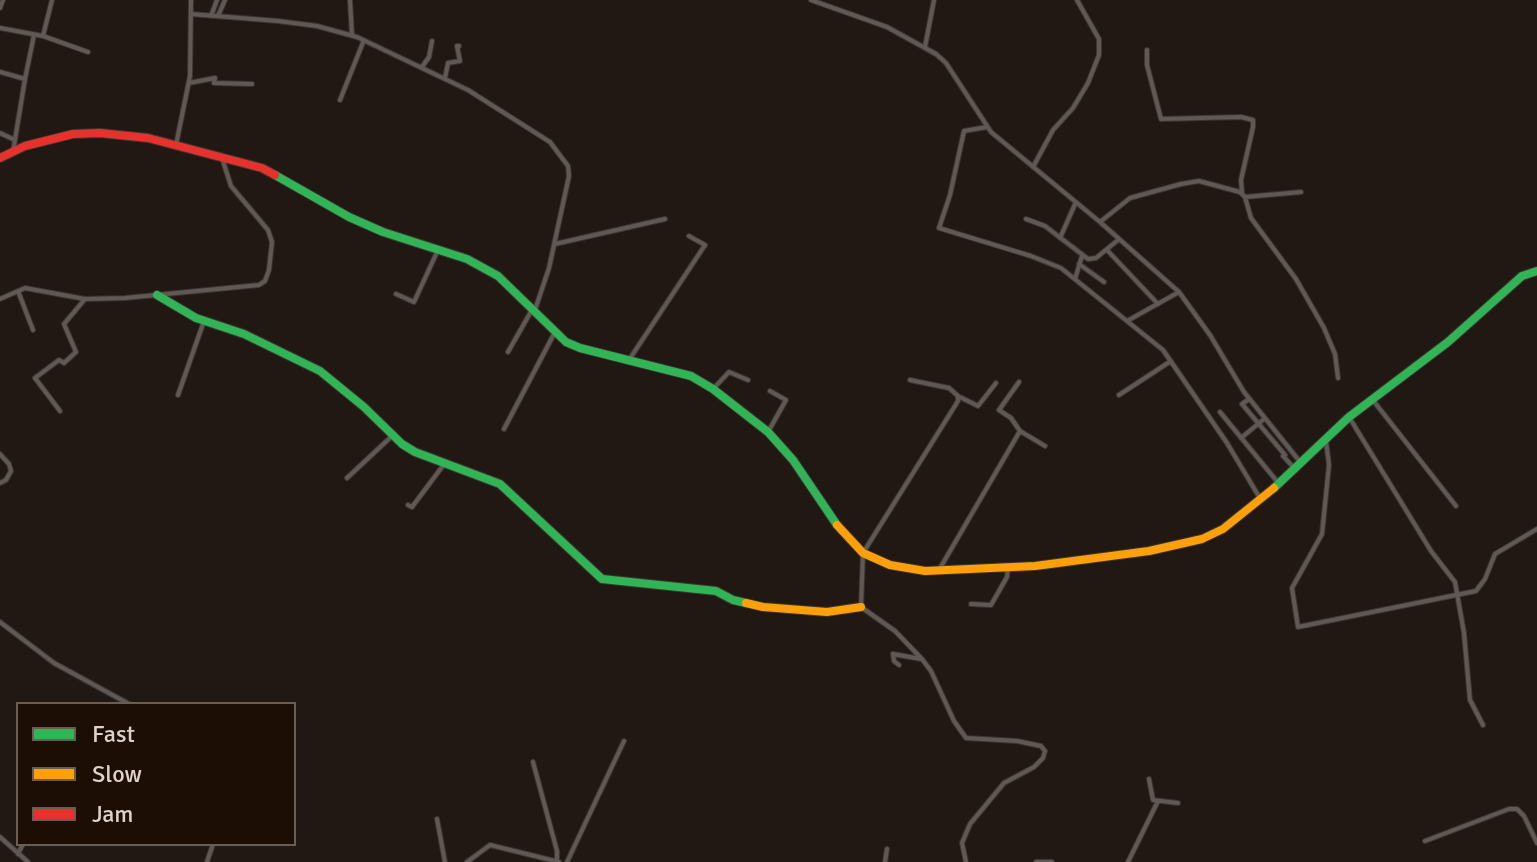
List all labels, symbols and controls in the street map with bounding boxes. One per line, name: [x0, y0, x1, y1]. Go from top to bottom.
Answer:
legend: [16, 702, 296, 846]
text: Fast: [92, 719, 135, 749]
text: Slow: [92, 759, 142, 789]
text: Jam: [92, 799, 133, 829]

